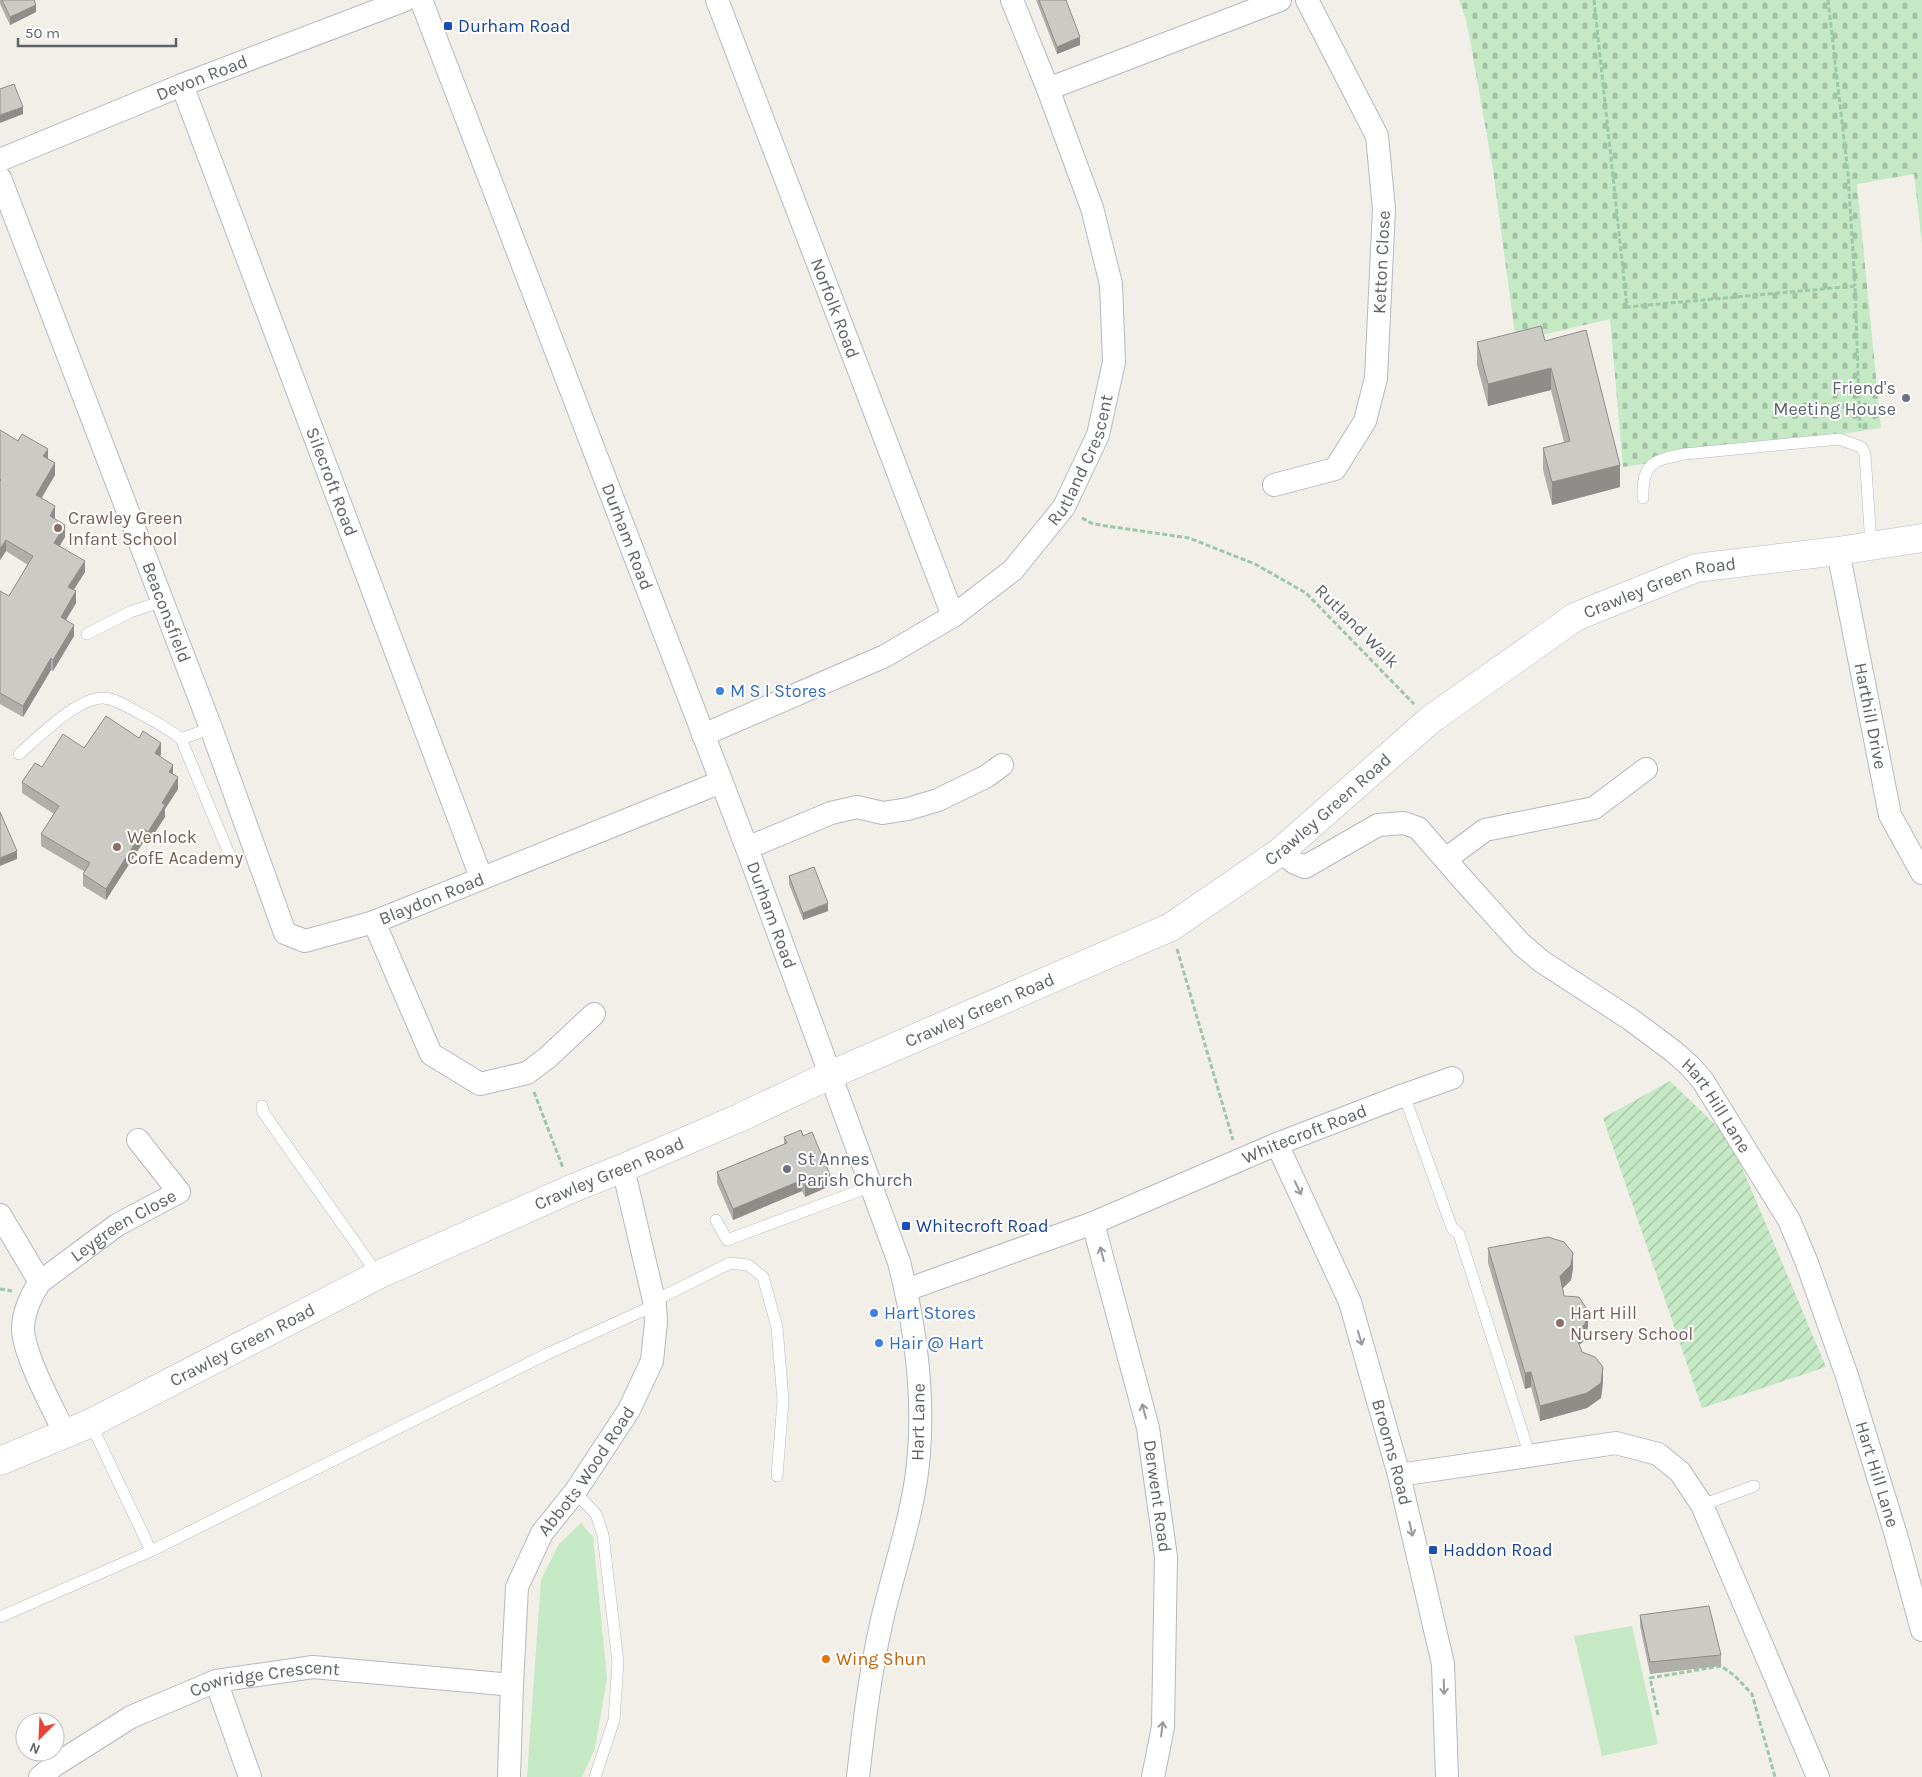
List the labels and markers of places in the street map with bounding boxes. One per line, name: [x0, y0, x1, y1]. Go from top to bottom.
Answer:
place label: Durham Road: [458, 15, 571, 37]
marker: Durham Road: [442, 20, 454, 32]
place label: Friend's Meeting House: [1773, 377, 1896, 420]
marker: Friend's Meeting House: [1900, 392, 1912, 404]
place label: Crawley Green Infant School: [68, 507, 183, 550]
marker: Crawley Green Infant School: [52, 522, 64, 534]
place label: M S I Stores: [730, 680, 827, 702]
marker: M S I Stores: [714, 685, 726, 697]
place label: Wenlock CofE Academy: [127, 826, 244, 869]
marker: Wenlock CofE Academy: [111, 841, 123, 853]
place label: St Annes Parish Church: [797, 1148, 913, 1191]
marker: St Annes Parish Church: [781, 1163, 793, 1175]
place label: Whitecroft Road: [916, 1215, 1049, 1237]
marker: Whitecroft Road: [900, 1220, 912, 1232]
place label: Hart Stores: [884, 1302, 976, 1324]
place label: Hart Hill Nursery School: [1570, 1302, 1693, 1345]
marker: Hart Stores: [868, 1307, 880, 1319]
marker: Hart Hill Nursery School: [1554, 1317, 1566, 1329]
place label: Hair @ Hart: [889, 1332, 984, 1354]
marker: Hair @ Hart: [873, 1337, 885, 1349]
place label: Haddon Road: [1443, 1539, 1553, 1561]
marker: Haddon Road: [1427, 1544, 1439, 1556]
place label: Wing Shun: [836, 1648, 926, 1670]
marker: Wing Shun: [820, 1653, 832, 1665]

